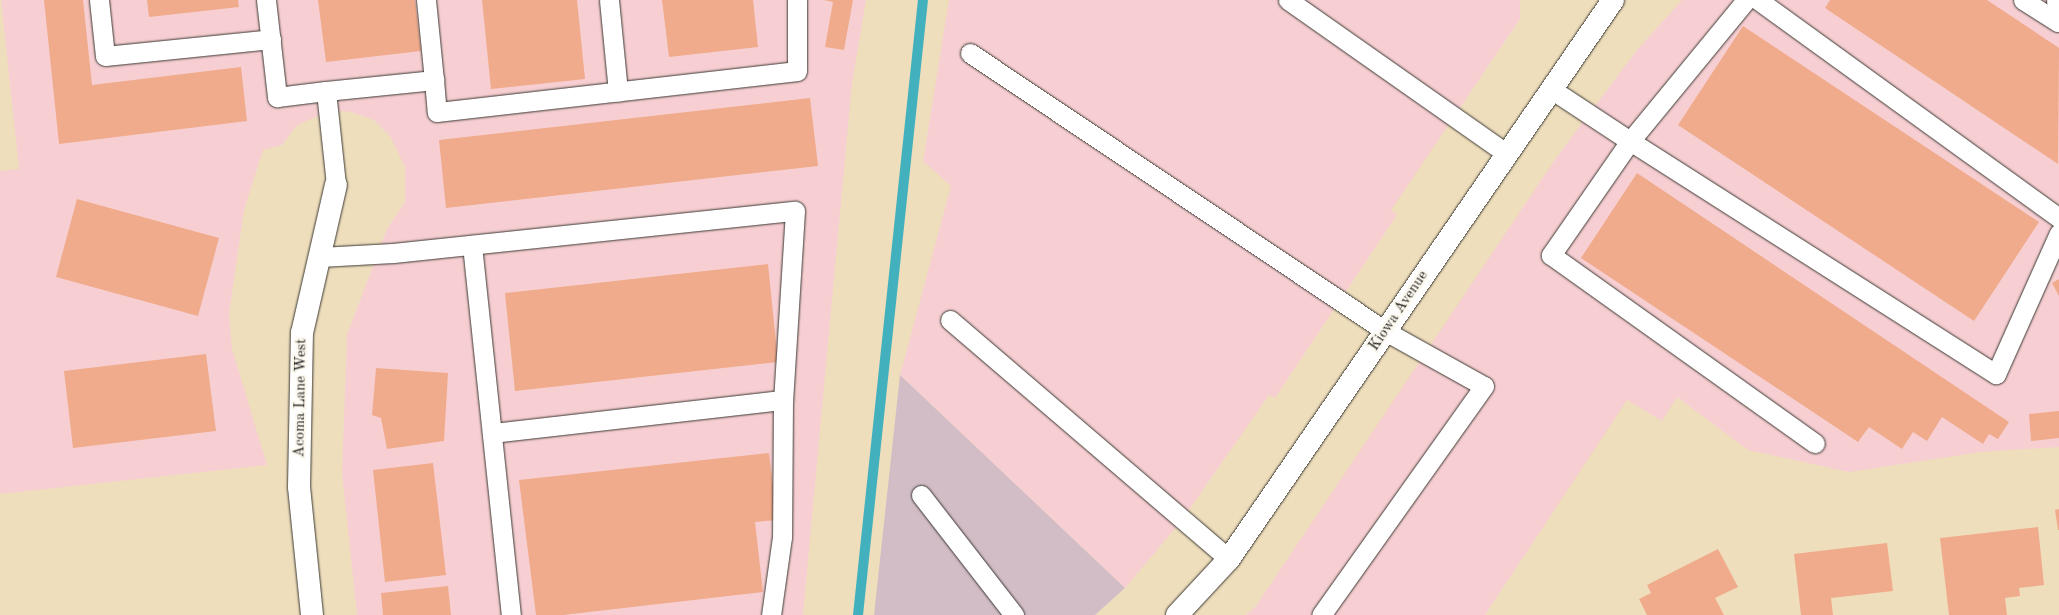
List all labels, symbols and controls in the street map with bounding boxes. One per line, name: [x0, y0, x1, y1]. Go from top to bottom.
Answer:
street label: Kiowa Avenue: [1366, 267, 1432, 355]
street label: Acoma Lane West: [291, 338, 311, 458]

